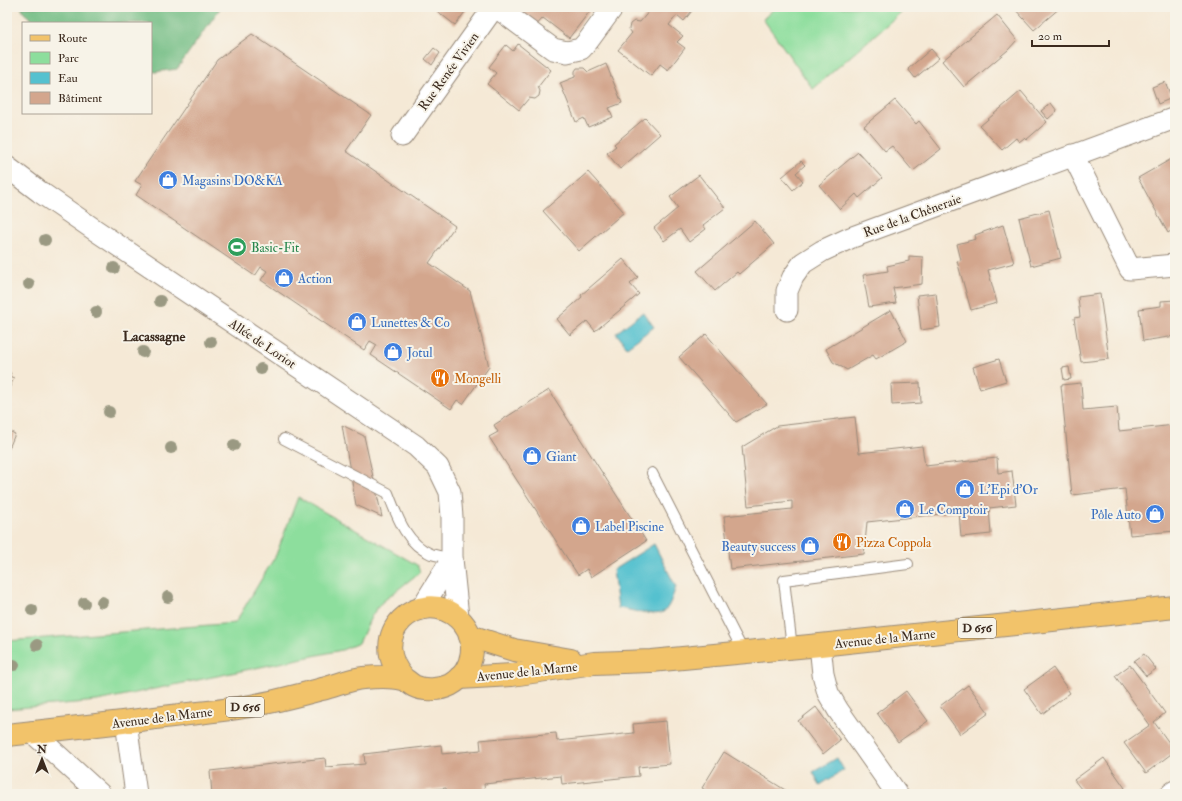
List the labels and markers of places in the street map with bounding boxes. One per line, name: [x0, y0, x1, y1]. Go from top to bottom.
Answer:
shop icon: Magasins DO&KA: [157, 169, 179, 191]
place label: Magasins DO&KA: [182, 173, 284, 189]
sports icon: Basic-Fit: [226, 236, 248, 258]
place label: Basic-Fit: [251, 240, 299, 256]
shop icon: Action: [273, 267, 295, 289]
place label: Action: [297, 271, 332, 287]
shop icon: Lunettes & Co: [346, 311, 368, 333]
place label: Lunettes & Co: [371, 315, 450, 331]
shop icon: Jotul: [382, 341, 404, 363]
place label: Jotul: [406, 345, 433, 361]
restaurant icon: Mongelli: [429, 367, 451, 389]
place label: Mongelli: [454, 371, 502, 387]
shop icon: Giant: [521, 445, 543, 467]
place label: Giant: [546, 449, 577, 465]
shop icon: L'Epi d'Or: [954, 478, 976, 500]
place label: L'Epi d'Or: [979, 482, 1038, 499]
shop icon: Le Comptoir: [894, 498, 916, 520]
place label: Le Comptoir: [919, 502, 988, 519]
shop icon: Pôle Auto: [1144, 503, 1166, 525]
place label: Pôle Auto: [1091, 507, 1141, 523]
shop icon: Label Piscine: [570, 515, 592, 537]
place label: Label Piscine: [595, 519, 665, 535]
restaurant icon: Pizza Coppola: [831, 531, 853, 553]
shop icon: Beauty success: [799, 535, 821, 557]
place label: Pizza Coppola: [856, 535, 932, 552]
place label: Beauty success: [721, 539, 797, 556]

